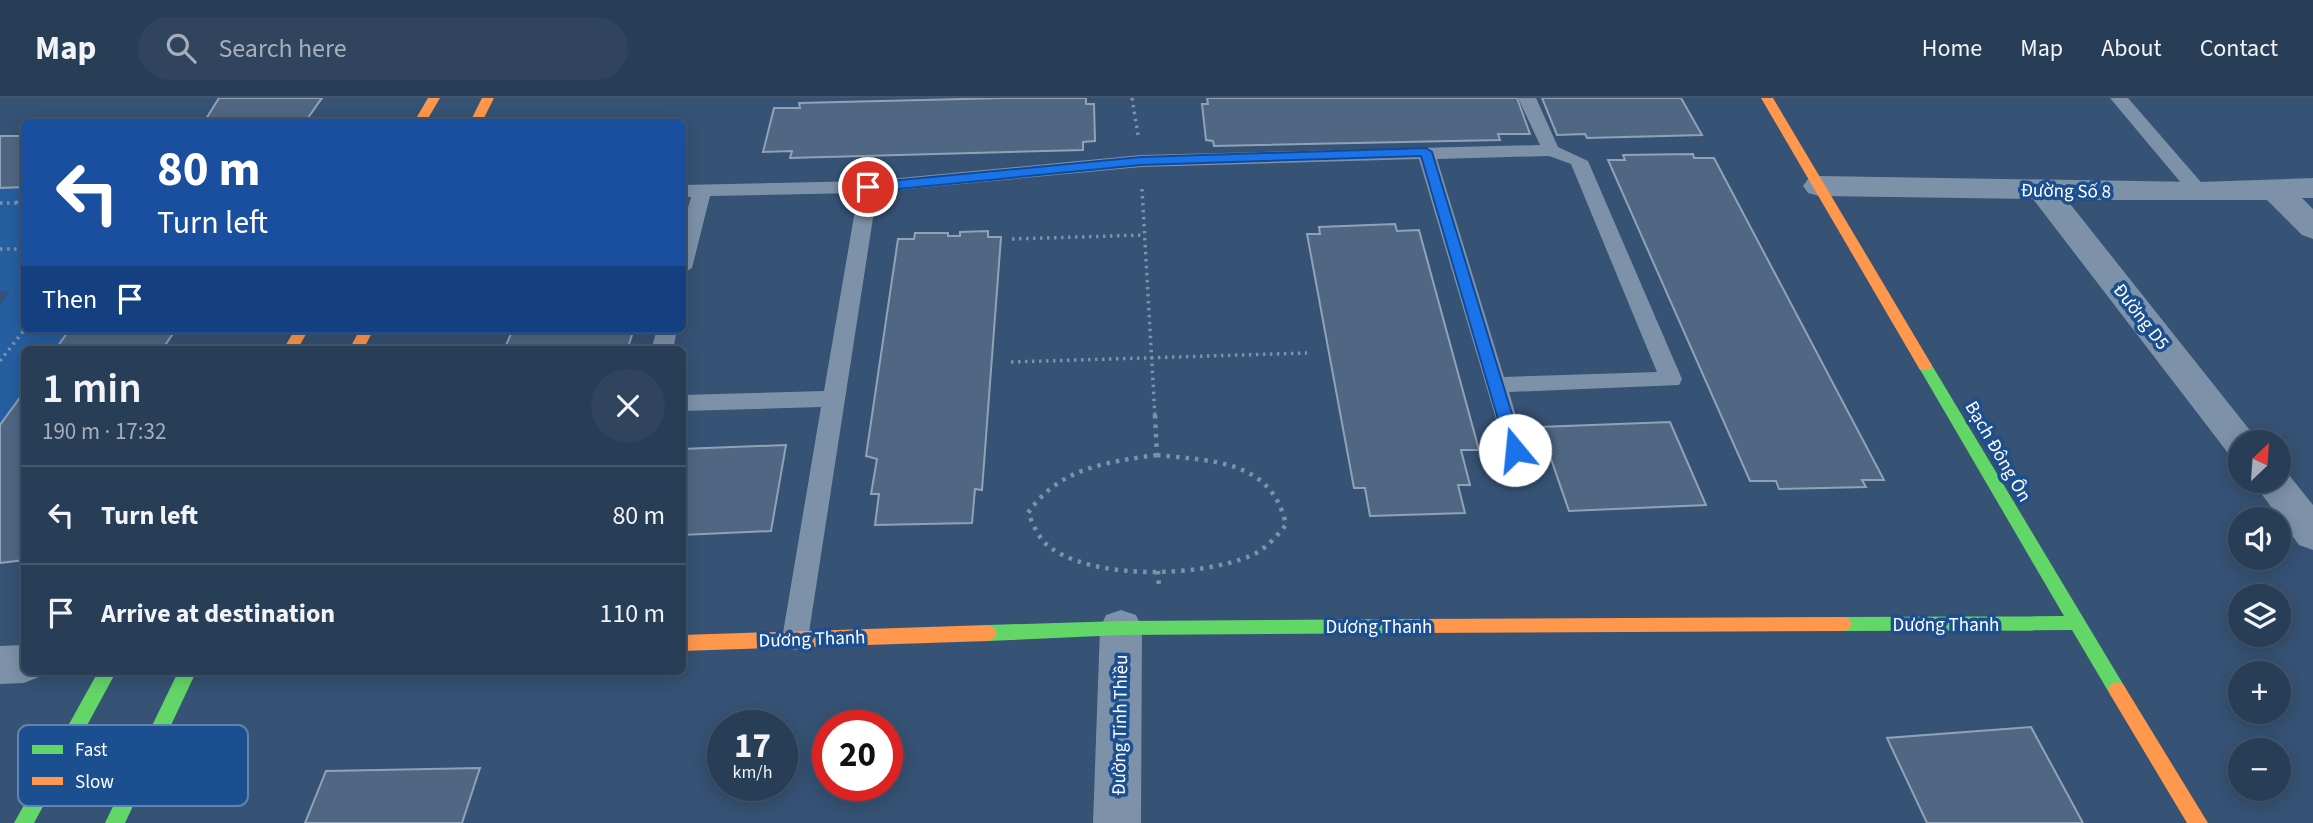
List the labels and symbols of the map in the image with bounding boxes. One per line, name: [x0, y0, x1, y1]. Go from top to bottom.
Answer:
pin: [838, 157, 898, 217]
street label: Đường Số 8: [2021, 177, 2111, 206]
street label: Đường D5: [2106, 278, 2175, 356]
street label: Bạch Đông Ôn: [1958, 396, 2038, 507]
position arrow: [1478, 413, 1552, 487]
north arrow: [2228, 430, 2291, 494]
street label: Dương Thanh: [1893, 612, 1999, 639]
street label: Dương Thanh: [1326, 614, 1432, 641]
street label: Dương Thanh: [758, 624, 866, 655]
street label: Đường Tinh Thiều: [1106, 654, 1135, 796]
speed limit sign: 20: [812, 710, 903, 801]
legend: [18, 725, 248, 806]
text: Fast: [75, 737, 108, 764]
text: Slow: [75, 769, 114, 796]

